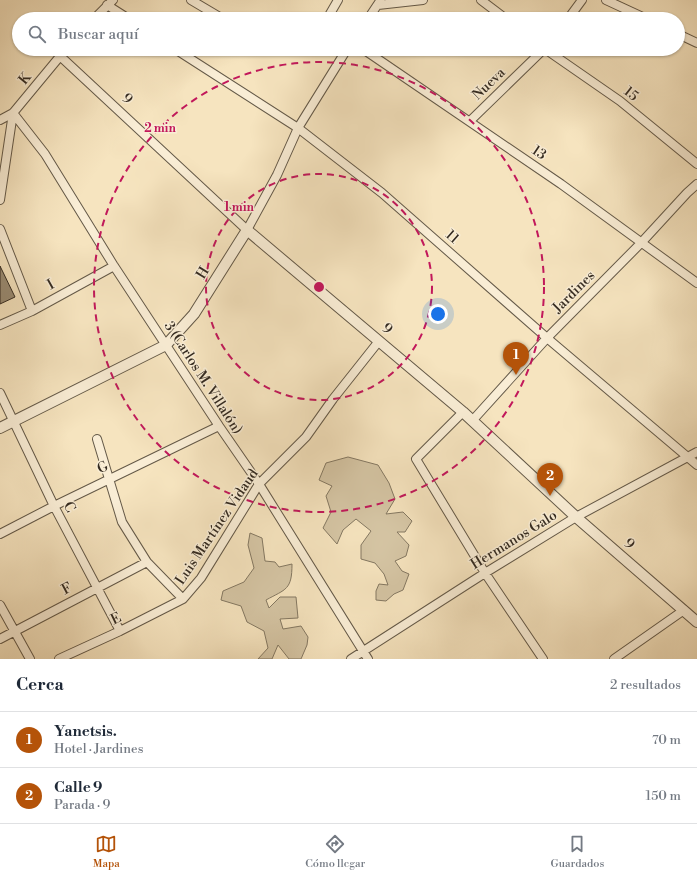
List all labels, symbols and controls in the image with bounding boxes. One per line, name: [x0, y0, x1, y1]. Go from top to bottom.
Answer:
search box: [12, 12, 685, 56]
icon: search: [26, 23, 48, 45]
text: Buscar aquí: [58, 25, 139, 44]
street label: Nueva: [469, 63, 510, 104]
street label: K: [15, 69, 36, 89]
street label: 15: [620, 83, 642, 105]
street label: 9: [118, 90, 136, 108]
text: 2 min: [144, 121, 176, 136]
street label: 13: [528, 142, 550, 164]
text: 1 min: [224, 200, 255, 215]
street label: 11: [441, 226, 463, 248]
street label: H: [192, 263, 214, 283]
street label: Jardines: [548, 267, 599, 318]
street label: I: [44, 276, 58, 294]
centre of rings: [312, 280, 326, 294]
your location: [428, 304, 448, 324]
street label: 3 (Carlos M. Villalón): [160, 318, 246, 438]
street label: 9: [378, 319, 396, 339]
pin: 1: [503, 342, 529, 375]
street label: G: [94, 457, 112, 478]
pin: 2: [537, 463, 563, 496]
street label: Luis Martínez Vidaud: [171, 465, 263, 588]
street label: C: [59, 499, 79, 515]
street label: Hermanos Galo: [467, 506, 561, 574]
street label: 9: [620, 534, 638, 554]
street label: F: [59, 579, 75, 599]
street label: E: [108, 609, 124, 629]
text: Cerca: [16, 674, 64, 696]
text: 2 resultados: [610, 677, 681, 693]
text: Yanetsis.: [54, 722, 117, 741]
text: 1: [26, 732, 32, 748]
text: 70 m: [652, 732, 681, 748]
text: Hotel · Jardines: [54, 741, 143, 757]
text: Calle 9: [54, 778, 103, 797]
text: 2: [25, 788, 33, 804]
text: 150 m: [646, 788, 681, 804]
text: Parada · 9: [54, 797, 110, 813]
tab: Mapa: [93, 833, 120, 871]
tab: Cómo llegar: [305, 833, 365, 871]
tab: Guardados: [551, 833, 604, 871]

